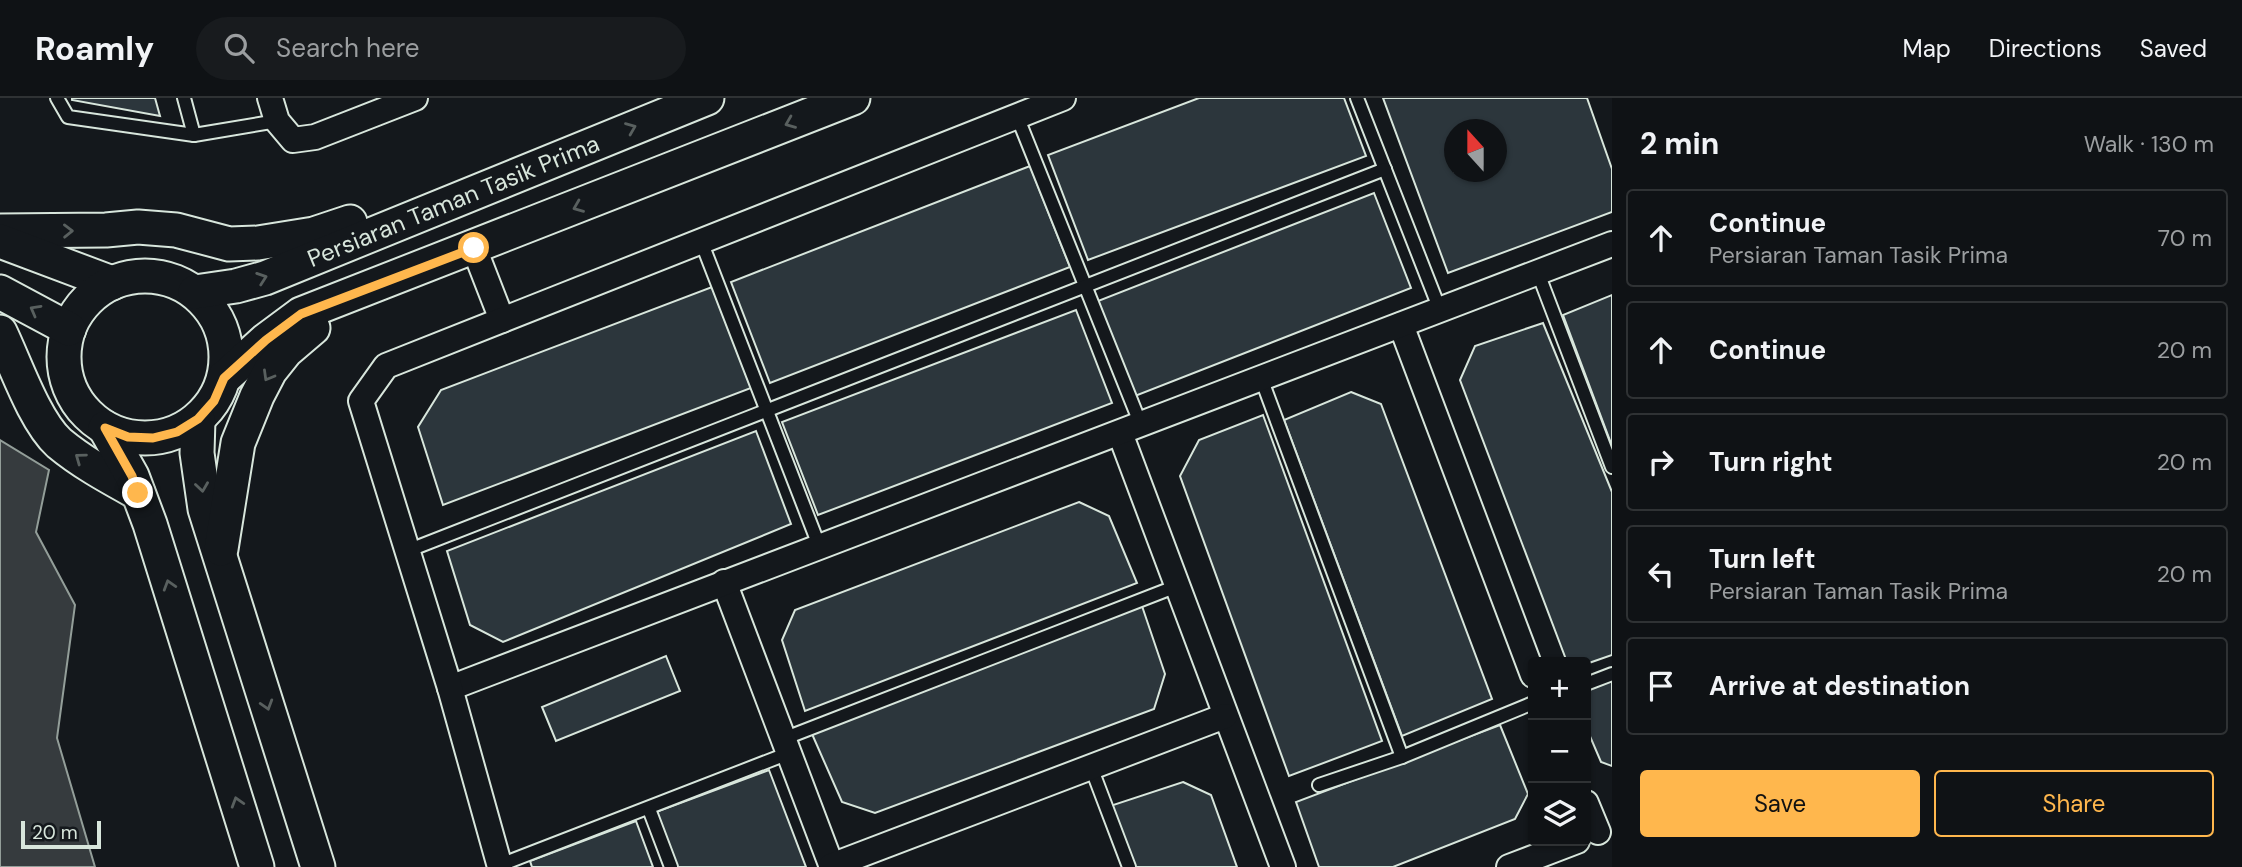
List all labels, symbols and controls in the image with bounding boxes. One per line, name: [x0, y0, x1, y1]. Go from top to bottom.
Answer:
search box: [196, 17, 686, 80]
text: Roamly: [35, 27, 154, 70]
icon: search: [220, 29, 258, 67]
text: Search here: [276, 31, 420, 65]
text: Map: [1903, 33, 1951, 64]
text: Directions: [1989, 33, 2102, 64]
text: Saved: [2140, 33, 2207, 64]
one-way arrow: [785, 115, 797, 129]
north arrow: [1444, 119, 1507, 182]
one-way arrow: [625, 123, 637, 137]
text: 2 min: [1640, 124, 1719, 163]
street label: Persiaran Taman Tasik Prima: [303, 128, 604, 274]
text: Walk · 130 m: [2084, 129, 2214, 159]
one-way arrow: [573, 198, 585, 212]
text: Continue: [1709, 206, 1826, 240]
icon: ahead: [1642, 219, 1680, 257]
one-way arrow: [63, 223, 74, 239]
text: 70 m: [2158, 223, 2212, 253]
route start: [458, 232, 489, 263]
text: Persiaran Taman Tasik Prima: [1709, 240, 2008, 270]
one-way arrow: [255, 272, 267, 286]
one-way arrow: [30, 305, 42, 318]
icon: ahead: [1642, 331, 1680, 369]
text: Continue: [1709, 333, 1826, 367]
text: 20 m: [2157, 335, 2212, 365]
one-way arrow: [264, 368, 277, 381]
icon: right: [1642, 443, 1680, 481]
text: Turn right: [1709, 445, 1833, 479]
text: 20 m: [2157, 447, 2212, 477]
one-way arrow: [75, 453, 88, 466]
route end: [122, 477, 153, 508]
one-way arrow: [194, 481, 209, 493]
text: Turn left: [1709, 542, 1816, 576]
icon: left: [1642, 555, 1680, 593]
text: 20 m: [2157, 559, 2212, 589]
text: Persiaran Taman Tasik Prima: [1709, 576, 2008, 606]
one-way arrow: [163, 579, 177, 591]
map controls: [1528, 657, 1591, 846]
button: +: [1528, 657, 1591, 720]
icon: arrive: [1642, 667, 1680, 705]
text: Arrive at destination: [1709, 669, 1970, 703]
one-way arrow: [258, 699, 273, 711]
button: −: [1528, 720, 1591, 783]
button: Save: [1640, 770, 1920, 837]
button: Share: [1934, 770, 2214, 837]
button: layers: [1528, 783, 1591, 846]
one-way arrow: [231, 796, 245, 809]
scale bar: [21, 818, 102, 850]
text: 20 m: [32, 820, 78, 845]

